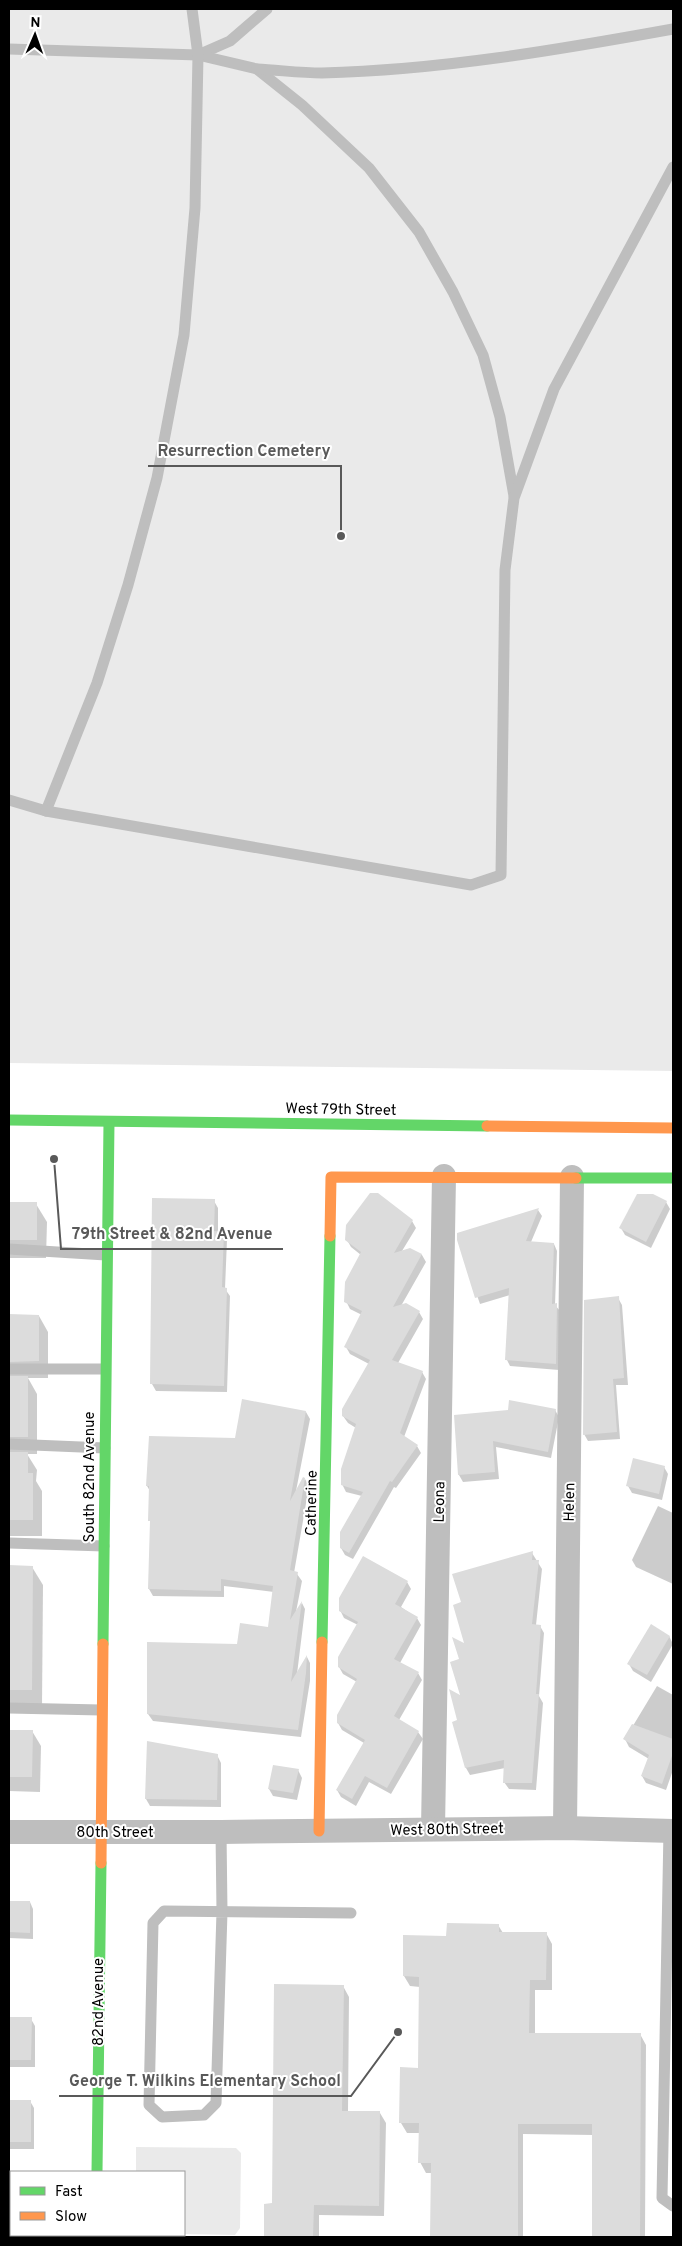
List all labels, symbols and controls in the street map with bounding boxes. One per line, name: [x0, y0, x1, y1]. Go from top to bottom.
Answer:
north arrow: [10, 10, 60, 60]
text: N: [30, 15, 41, 32]
callout: Resurrection Cemetery: [148, 435, 341, 466]
text: Resurrection Cemetery: [158, 442, 330, 462]
street label: West 79th Street: [285, 1100, 397, 1121]
callout: 79th Street & 82nd Avenue: [61, 1218, 283, 1249]
text: 79th Street & 82nd Avenue: [72, 1225, 272, 1245]
street label: South 82nd Avenue: [81, 1411, 100, 1543]
street label: Catherine: [302, 1470, 323, 1536]
street label: Leona: [431, 1481, 450, 1523]
street label: Helen: [561, 1482, 580, 1522]
street label: West 80th Street: [390, 1820, 504, 1841]
street label: 80th Street: [76, 1824, 154, 1843]
street label: 82nd Avenue: [90, 1958, 109, 2046]
callout: George T. Wilkins Elementary School: [59, 2065, 351, 2096]
text: George T. Wilkins Elementary School: [69, 2072, 341, 2092]
legend: [10, 2171, 185, 2236]
text: Fast: [55, 2183, 83, 2202]
text: Slow: [55, 2208, 87, 2227]

